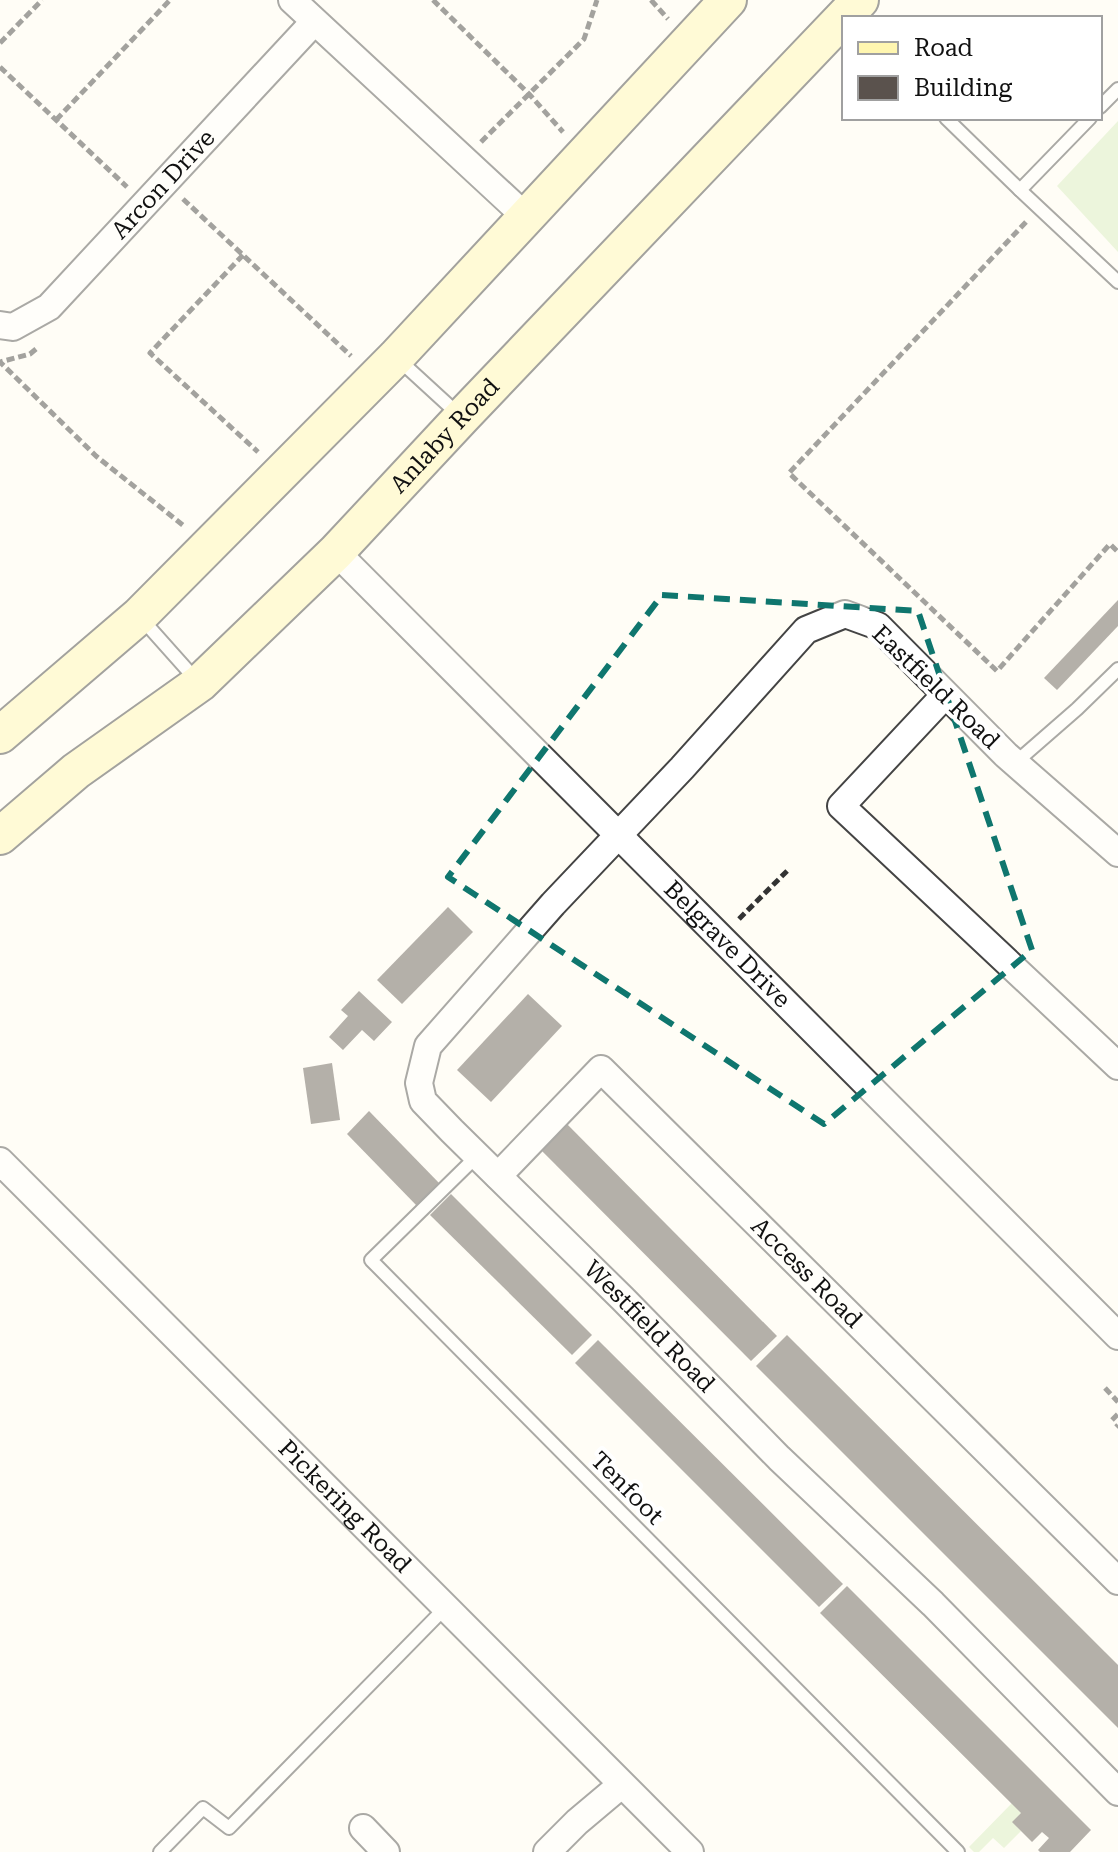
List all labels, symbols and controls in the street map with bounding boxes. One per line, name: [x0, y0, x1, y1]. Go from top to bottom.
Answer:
legend: [842, 16, 1102, 120]
text: Road: [914, 34, 973, 62]
text: Building: [914, 74, 1012, 102]
street label: Arcon Drive: [106, 124, 221, 245]
street label: Anlaby Road: [384, 373, 505, 499]
street label: Eastfield Road: [867, 619, 1005, 755]
street label: Belgrave Drive: [658, 875, 796, 1013]
street label: Access Road: [745, 1212, 868, 1334]
street label: Westfield Road: [578, 1255, 721, 1398]
street label: Pickering Road: [273, 1434, 417, 1578]
street label: Tenfoot: [585, 1446, 669, 1530]

